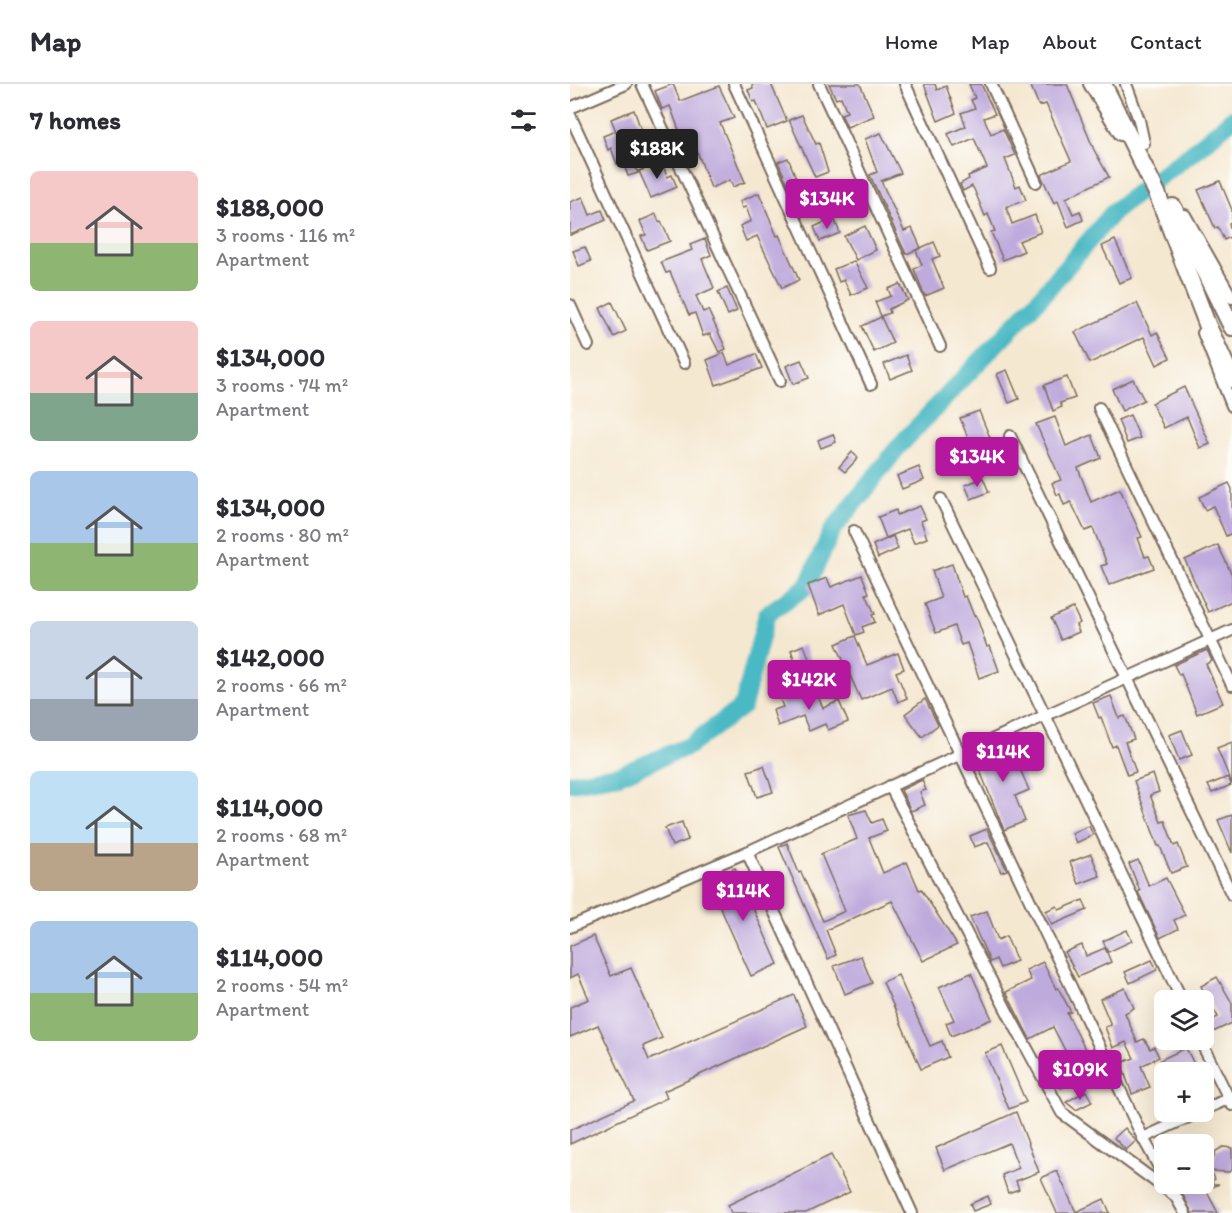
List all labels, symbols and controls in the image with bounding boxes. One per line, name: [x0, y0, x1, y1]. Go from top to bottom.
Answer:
text: Map: [30, 24, 81, 58]
text: Home: [885, 29, 938, 54]
text: Map: [971, 29, 1010, 54]
text: About: [1043, 29, 1097, 54]
text: Contact: [1130, 29, 1202, 54]
text: 7 homes: [30, 104, 121, 136]
icon: filters: [507, 104, 540, 137]
pin: $188K: [615, 129, 699, 180]
text: $188K: [630, 136, 684, 160]
pin: $134K: [785, 179, 869, 230]
text: $134K: [799, 186, 855, 210]
text: $188,000: [216, 191, 324, 223]
icon: home: [78, 195, 150, 267]
text: 3 rooms · 116 m²: [216, 223, 355, 247]
text: Apartment: [216, 247, 309, 271]
text: $134,000: [216, 341, 325, 373]
icon: home: [78, 345, 150, 417]
text: 3 rooms · 74 m²: [216, 373, 348, 397]
text: Apartment: [216, 397, 309, 421]
pin: $134K: [935, 437, 1019, 488]
text: $134K: [949, 444, 1005, 468]
text: $134,000: [216, 491, 325, 523]
icon: home: [78, 495, 150, 567]
text: 2 rooms · 80 m²: [216, 523, 349, 547]
text: Apartment: [216, 547, 309, 571]
text: $142,000: [216, 641, 325, 673]
icon: home: [78, 645, 150, 717]
pin: $142K: [767, 660, 851, 711]
text: $142K: [782, 667, 836, 691]
text: 2 rooms · 66 m²: [216, 673, 347, 697]
text: Apartment: [216, 697, 309, 721]
pin: $114K: [961, 732, 1045, 783]
text: $114K: [976, 739, 1030, 763]
text: $114,000: [216, 791, 323, 823]
icon: home: [78, 795, 150, 867]
text: 2 rooms · 68 m²: [216, 823, 347, 847]
text: Apartment: [216, 847, 309, 871]
pin: $114K: [701, 871, 785, 922]
text: $114K: [716, 878, 770, 902]
text: $114,000: [216, 941, 323, 973]
icon: home: [78, 945, 150, 1017]
text: 2 rooms · 54 m²: [216, 973, 348, 997]
map controls: [1154, 990, 1214, 1194]
button: layers: [1154, 990, 1214, 1050]
text: Apartment: [216, 997, 309, 1021]
pin: $109K: [1038, 1050, 1122, 1101]
text: $109K: [1053, 1057, 1107, 1081]
button: +: [1154, 1062, 1214, 1122]
button: −: [1154, 1134, 1214, 1194]

